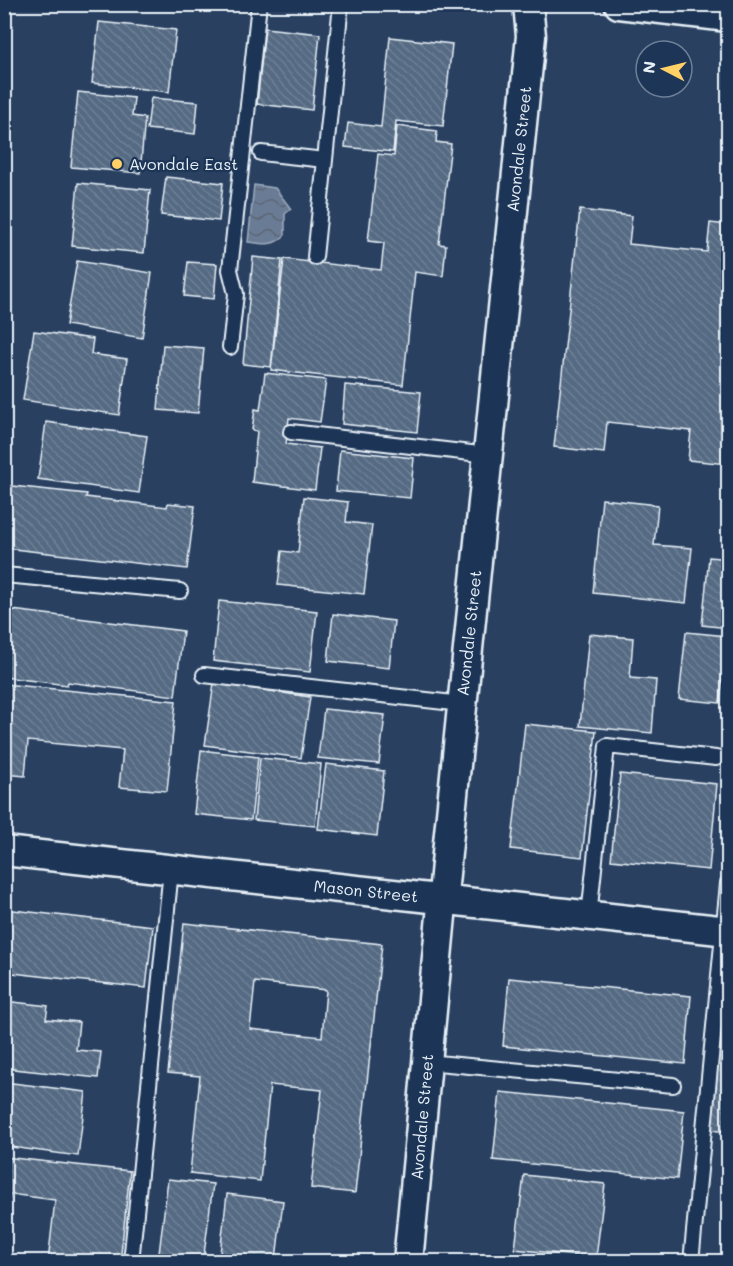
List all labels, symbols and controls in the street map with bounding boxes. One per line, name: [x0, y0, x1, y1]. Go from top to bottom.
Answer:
north arrow: [634, 39, 694, 99]
text: N: [637, 60, 660, 74]
street label: Avondale Street: [501, 85, 536, 213]
place label: Avondale East: [129, 153, 238, 174]
marker: Avondale East: [110, 157, 124, 171]
street label: Avondale Street: [451, 569, 486, 697]
street label: Mason Street: [313, 875, 419, 906]
street label: Avondale Street: [406, 1053, 437, 1181]

